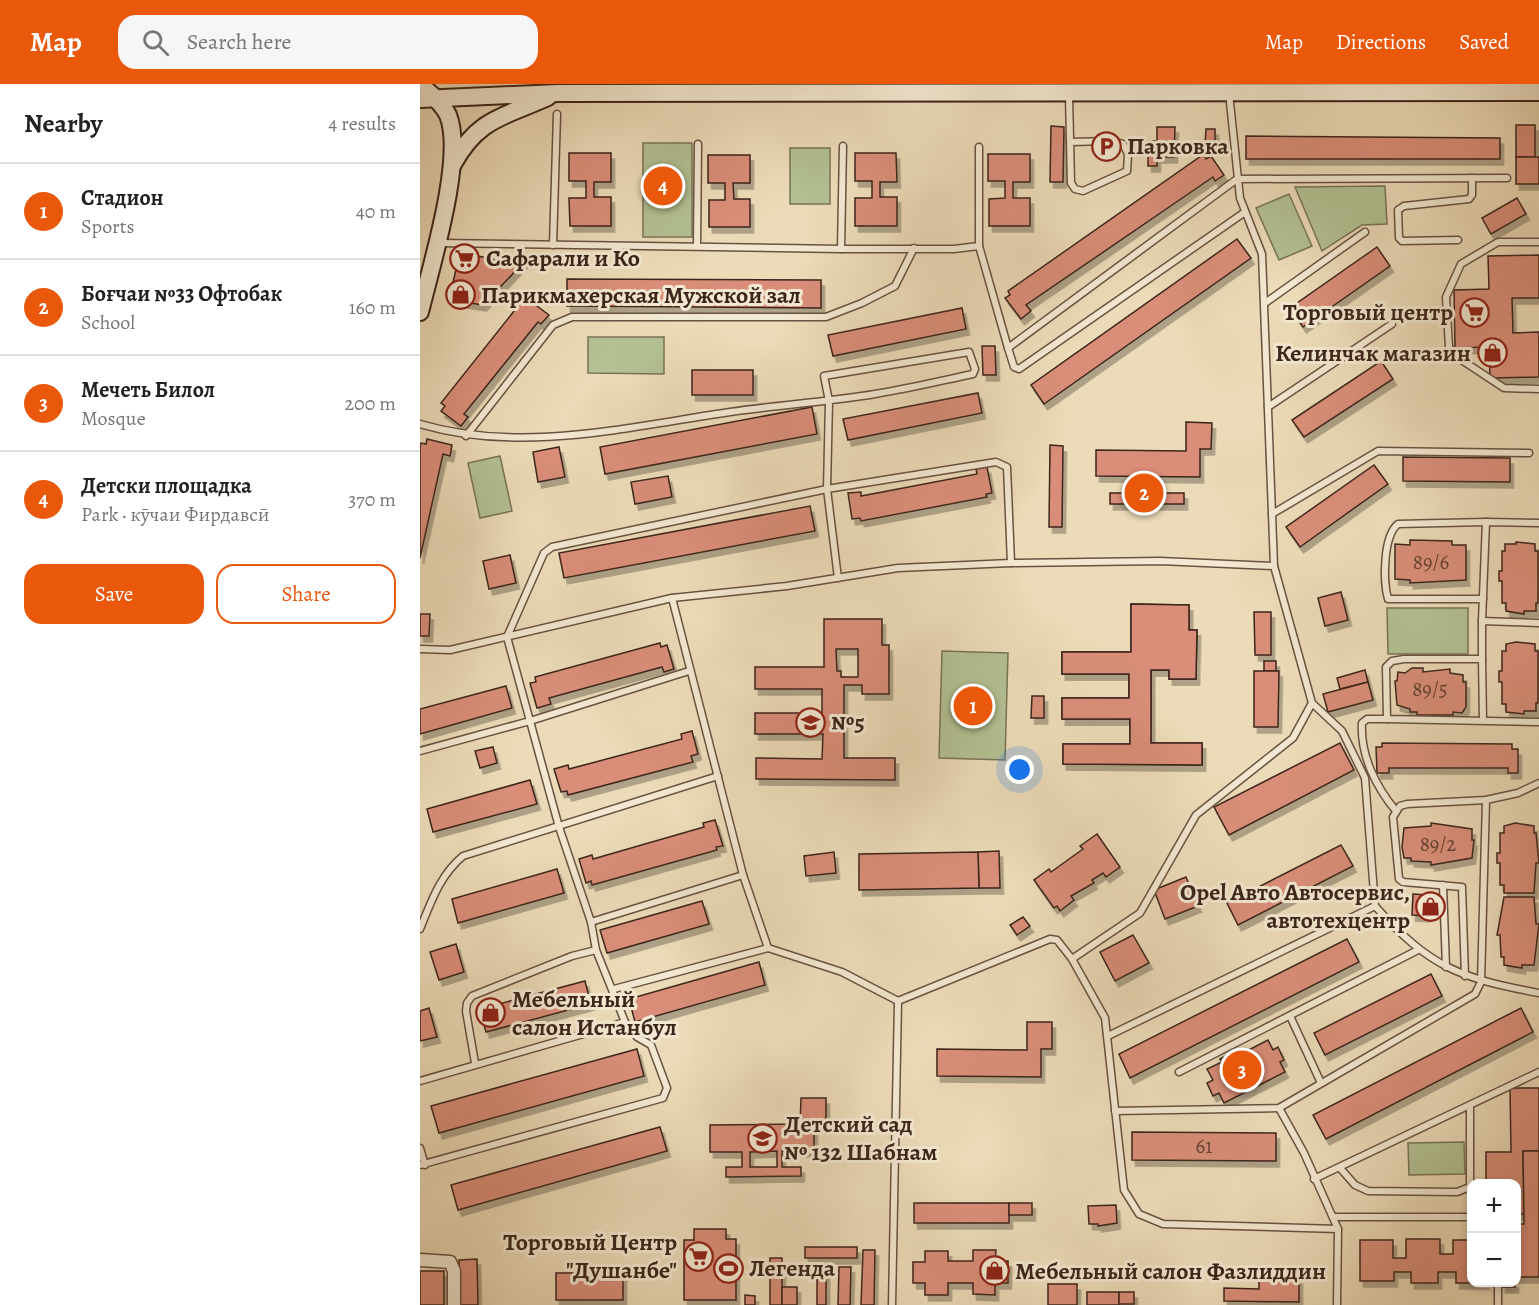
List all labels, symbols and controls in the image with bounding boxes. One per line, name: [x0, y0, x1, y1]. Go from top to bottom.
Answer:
search box: [118, 15, 538, 69]
text: Map: [30, 23, 82, 61]
icon: search: [139, 26, 172, 59]
text: Search here: [187, 27, 291, 57]
text: Map: [1265, 28, 1303, 56]
text: Directions: [1336, 28, 1426, 56]
text: Saved: [1459, 28, 1509, 56]
text: Nearby: [24, 106, 103, 141]
text: 4 results: [328, 110, 396, 137]
parking icon: Парковка: [1090, 130, 1122, 162]
place label: Парковка: [1127, 130, 1229, 162]
pin: 4: [644, 164, 682, 208]
text: Стадион: [81, 183, 164, 213]
text: 1: [40, 198, 47, 225]
text: 40 m: [356, 198, 396, 225]
text: Sports: [81, 213, 134, 240]
supermarket icon: Сафарали и Ко: [449, 242, 481, 274]
place label: Сафарали и Ко: [486, 242, 640, 274]
text: Боғчаи №33 Офтобак: [81, 279, 282, 309]
shop icon: Парикмахерская Мужской зал: [444, 279, 476, 311]
place label: Парикмахерская Мужской зал: [481, 279, 801, 311]
text: 2: [39, 294, 48, 321]
text: 160 m: [349, 294, 396, 321]
place label: Торговый центр: [1283, 296, 1453, 328]
supermarket icon: Торговый центр: [1458, 296, 1490, 328]
text: School: [81, 309, 135, 336]
place label: Келинчак магазин: [1275, 337, 1471, 369]
shop icon: Келинчак магазин: [1476, 337, 1508, 369]
text: Мечеть Билол: [81, 375, 215, 405]
text: 3: [39, 390, 48, 417]
text: 200 m: [345, 390, 396, 417]
text: Mosque: [81, 405, 146, 432]
pin: 2: [1124, 470, 1164, 516]
text: Детски площадка: [81, 471, 252, 501]
text: 4: [39, 486, 48, 513]
text: 370 m: [348, 486, 396, 513]
text: Park · кӯчаи Фирдавсӣ: [81, 501, 270, 528]
house number: 89/6: [1413, 548, 1449, 576]
button: Save: [24, 564, 204, 624]
button: Share: [216, 564, 396, 624]
house number: 89/5: [1412, 675, 1448, 703]
pin: 1: [954, 684, 992, 728]
school or university icon: №5: [794, 706, 826, 738]
place label: №5: [831, 706, 865, 738]
your location: [1005, 755, 1034, 784]
house number: 89/2: [1420, 830, 1456, 858]
place label: Opel Авто Автосервис, автотехцентр: [1180, 876, 1410, 936]
shop icon: Opel Авто Автосервис, автотехцентр: [1415, 890, 1447, 922]
place label: Мебельный салон Истанбул: [512, 983, 677, 1043]
shop icon: Мебельный салон Истанбул: [475, 997, 507, 1029]
pin: 3: [1222, 1048, 1262, 1092]
place label: Детский сад № 132 Шабнам: [784, 1108, 937, 1168]
school or university icon: Детский сад № 132 Шабнам: [747, 1122, 779, 1154]
house number: 61: [1196, 1132, 1212, 1160]
map controls: [1467, 1179, 1521, 1287]
button: +: [1467, 1179, 1521, 1233]
place label: Торговый Центр "Душанбе": [503, 1226, 677, 1286]
button: −: [1467, 1233, 1521, 1287]
supermarket icon: Торговый Центр "Душанбе": [682, 1240, 714, 1272]
sports icon: Легенда: [712, 1252, 744, 1284]
place label: Легенда: [749, 1252, 836, 1284]
shop icon: Мебельный салон Фазлиддин: [978, 1255, 1010, 1287]
place label: Мебельный салон Фазлиддин: [1015, 1255, 1326, 1287]

